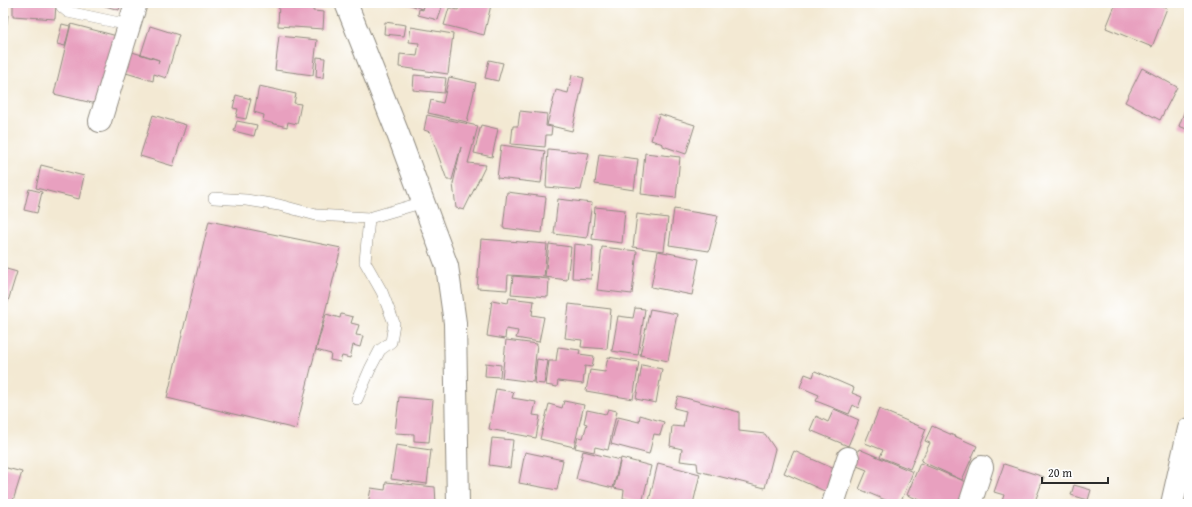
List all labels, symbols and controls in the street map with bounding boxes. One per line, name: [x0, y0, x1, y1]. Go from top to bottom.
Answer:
scale bar: [1042, 459, 1108, 485]
text: 20 m: [1048, 464, 1072, 481]

